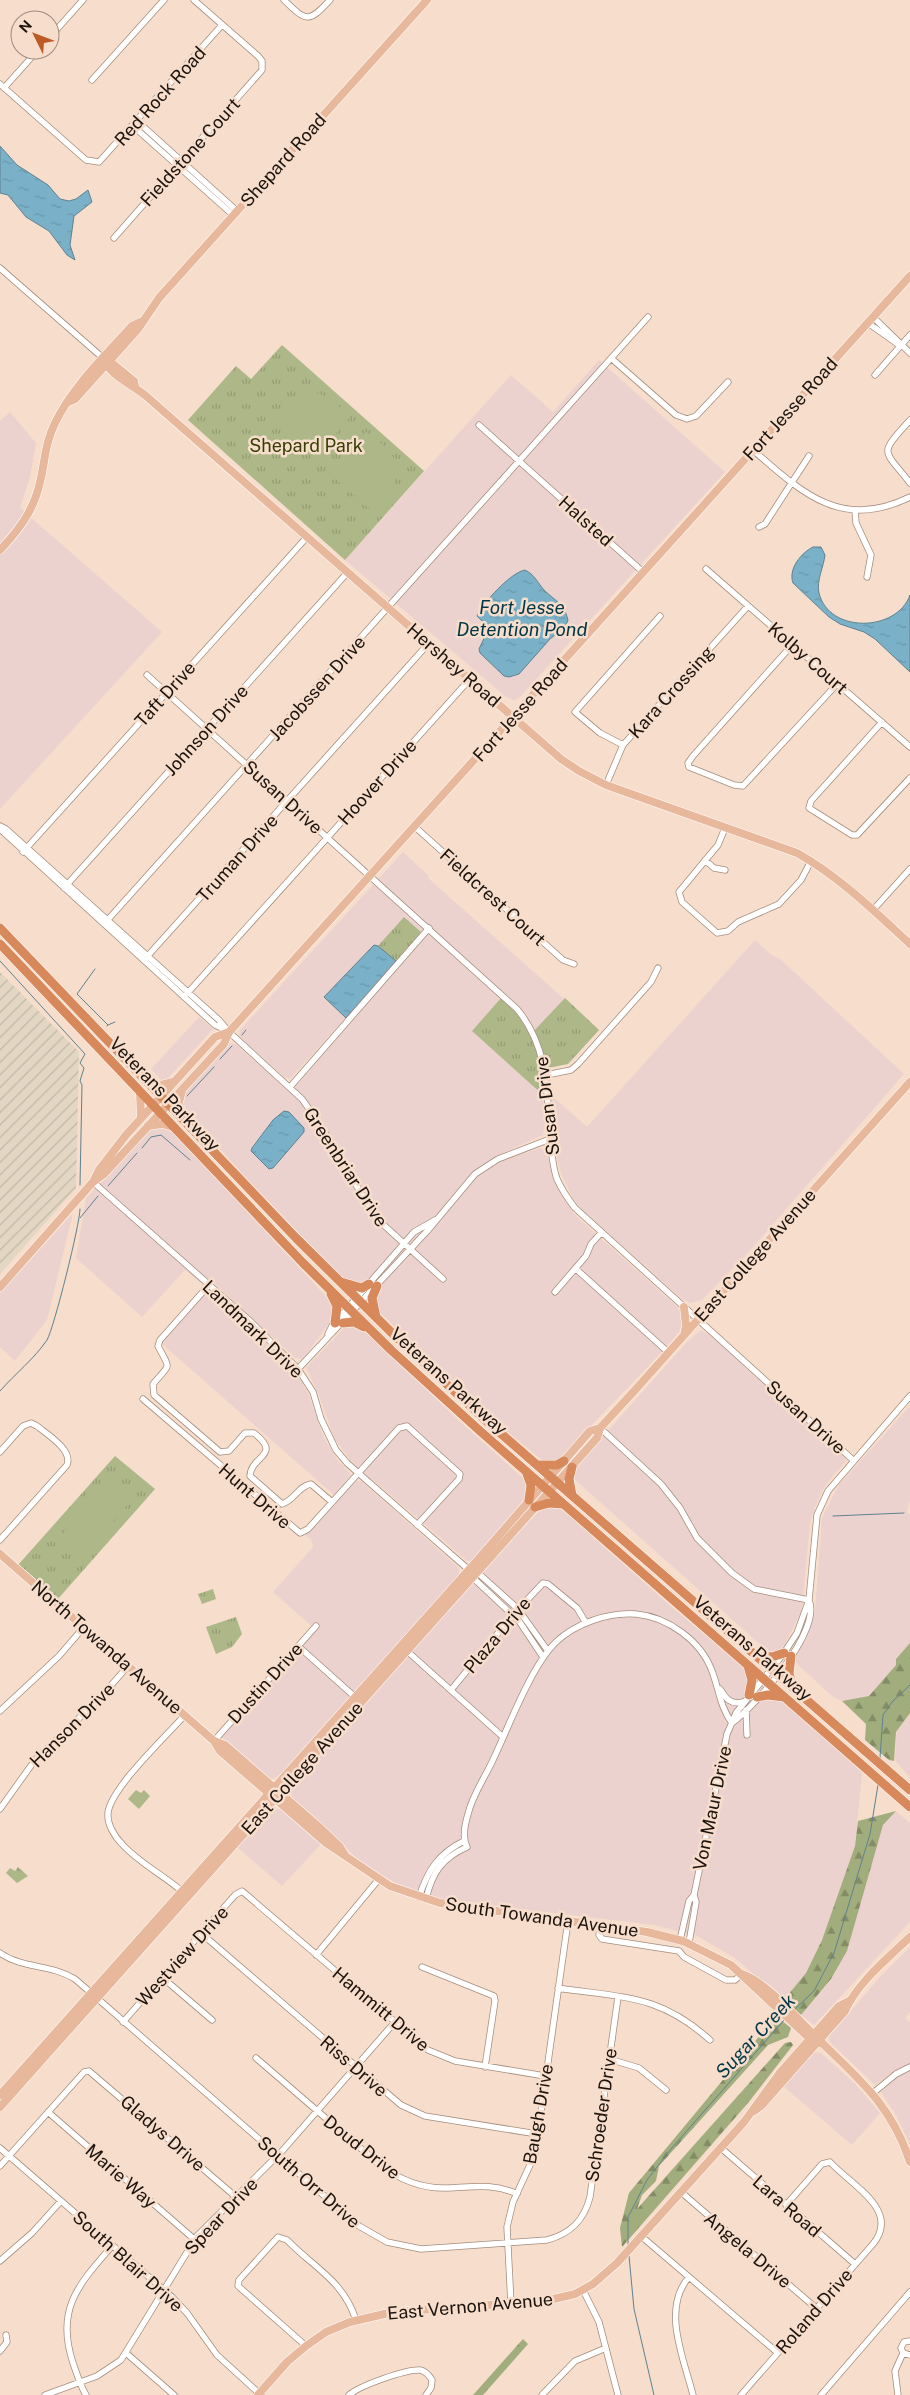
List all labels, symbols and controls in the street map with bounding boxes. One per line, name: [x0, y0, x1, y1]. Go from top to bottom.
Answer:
north arrow: [10, 10, 60, 60]
text: N: [16, 17, 35, 36]
street label: Red Rock Road: [110, 42, 210, 150]
street label: Fieldstone Court: [136, 93, 244, 211]
street label: Shepard Road: [236, 109, 330, 211]
street label: Fort Jesse Road: [738, 353, 842, 465]
park label: Shepard Park: [249, 435, 363, 456]
street label: Halsted: [555, 491, 617, 551]
water label: Fort Jesse Detention Pond: [457, 596, 587, 640]
street label: Kolby Court: [764, 618, 852, 698]
street label: Hershey Road: [403, 619, 505, 711]
street label: Jacobssen Drive: [264, 631, 370, 745]
street label: Kara Crossing: [624, 642, 718, 742]
street label: Fort Jesse Road: [468, 654, 572, 766]
street label: Taft Drive: [130, 657, 200, 731]
street label: Johnson Drive: [160, 680, 252, 780]
street label: Hoover Drive: [333, 735, 421, 829]
street label: Susan Drive: [239, 756, 327, 838]
street label: Truman Drive: [192, 810, 282, 906]
street label: Fieldcrest Court: [436, 844, 550, 950]
street label: Veterans Parkway: [105, 1033, 225, 1156]
street label: Susan Drive: [531, 1055, 563, 1157]
street label: Greenbriar Drive: [300, 1104, 392, 1230]
street label: East College Avenue: [690, 1184, 820, 1326]
street label: Landmark Drive: [198, 1276, 308, 1382]
street label: Veterans Parkway: [386, 1323, 512, 1439]
street label: Susan Drive: [762, 1376, 850, 1458]
street label: Hunt Drive: [215, 1459, 295, 1533]
street label: North Towanda Avenue: [27, 1576, 187, 1718]
street label: Veterans Parkway: [689, 1591, 817, 1705]
street label: Plaza Drive: [459, 1593, 535, 1677]
street label: Dustin Drive: [223, 1638, 307, 1728]
street label: Hanson Drive: [25, 1678, 119, 1772]
street label: East College Avenue: [237, 1697, 367, 1839]
street label: Von Maur Drive: [689, 1744, 735, 1872]
street label: South Towanda Avenue: [444, 1893, 640, 1941]
street label: Westview Drive: [132, 1902, 232, 2010]
street label: Hammitt Drive: [328, 1962, 434, 2056]
water label: Sugar Creek: [711, 1989, 800, 2082]
street label: Riss Drive: [316, 2031, 392, 2101]
street label: Schroeder Drive: [581, 2047, 621, 2183]
street label: Baugh Drive: [519, 2062, 557, 2166]
street label: Gladys Drive: [116, 2091, 210, 2175]
street label: Doud Drive: [320, 2111, 404, 2183]
street label: South Orr Drive: [253, 2132, 365, 2232]
street label: Marie Way: [81, 2140, 161, 2213]
street label: Lara Road: [749, 2171, 825, 2241]
street label: Spear Drive: [180, 2173, 262, 2259]
street label: South Blair Drive: [69, 2206, 187, 2316]
street label: Angela Drive: [700, 2208, 796, 2292]
street label: Roland Drive: [771, 2264, 857, 2358]
street label: East Vernon Avenue: [386, 2288, 554, 2324]

